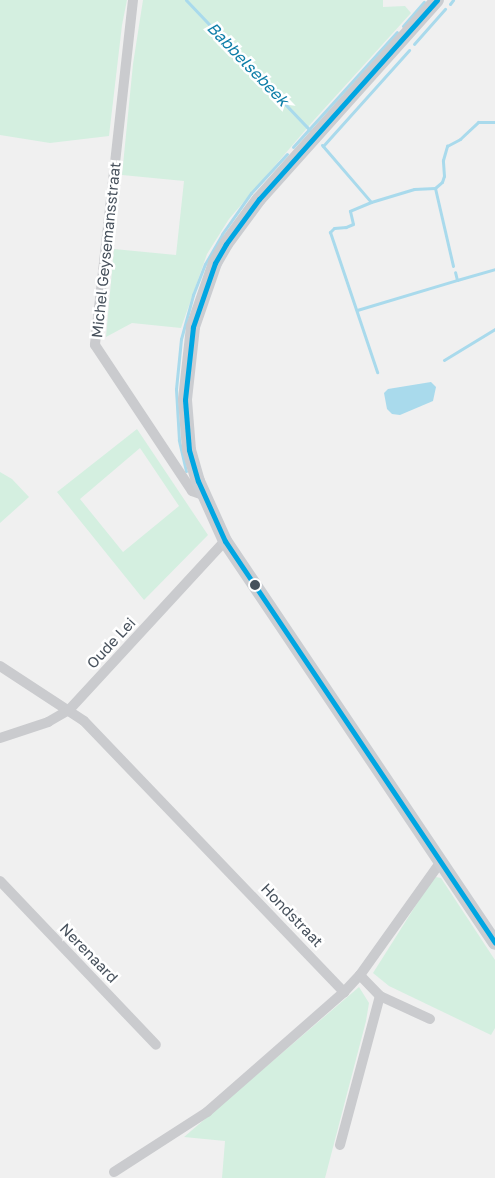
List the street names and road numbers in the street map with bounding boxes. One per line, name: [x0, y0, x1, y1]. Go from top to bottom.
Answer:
street label: Michel Geysemansstraat: [88, 161, 124, 339]
street label: Oude Lei: [83, 614, 139, 672]
street label: Hondstraat: [257, 880, 327, 950]
street label: Nerenaard: [56, 920, 122, 986]

